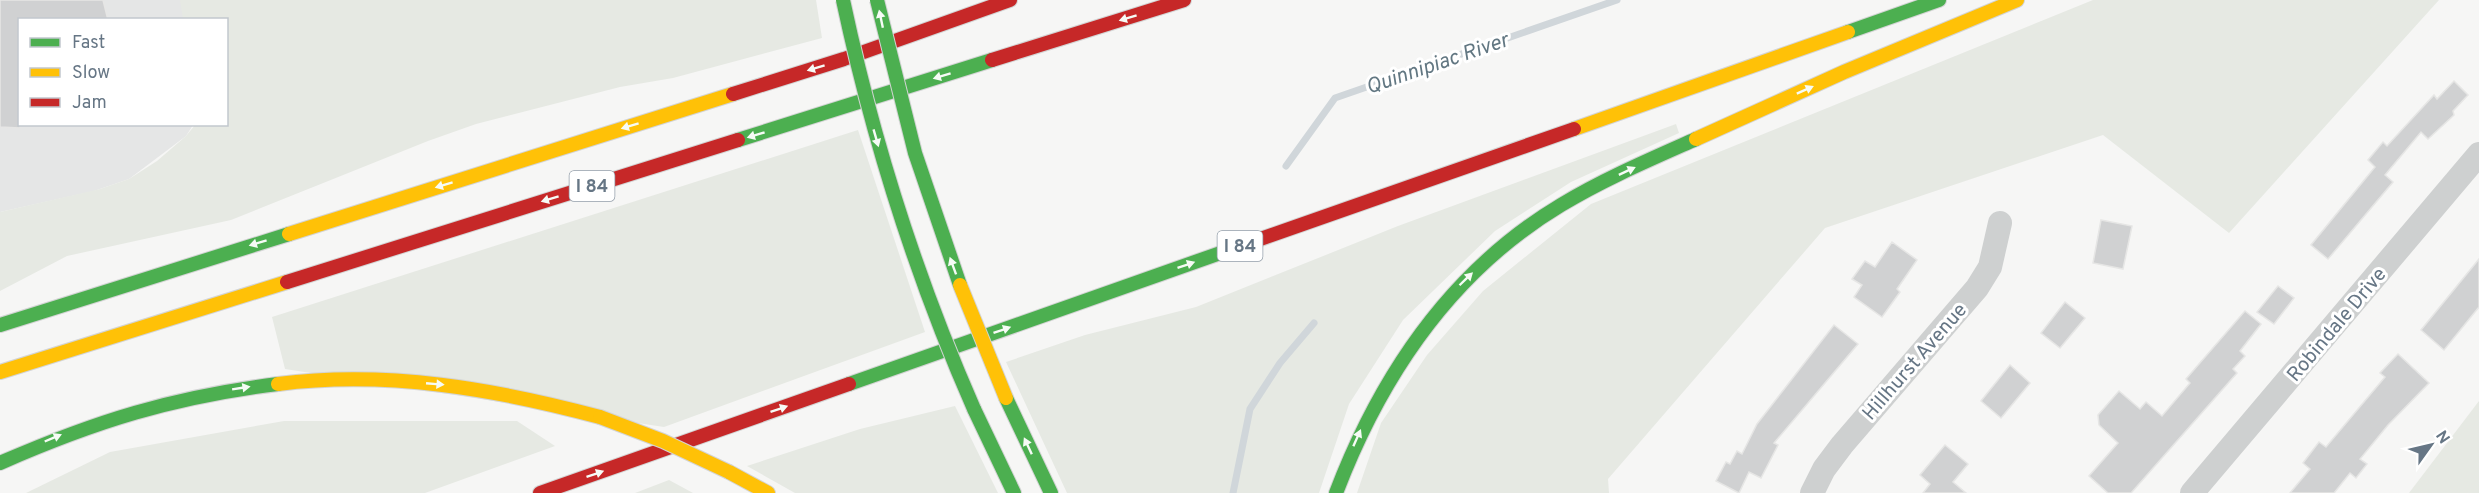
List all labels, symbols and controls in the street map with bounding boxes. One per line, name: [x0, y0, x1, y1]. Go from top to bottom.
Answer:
one-way arrow: [876, 9, 885, 28]
one-way arrow: [1119, 13, 1137, 23]
legend: [18, 18, 228, 126]
water label: Quinnipiac River: [1363, 27, 1514, 101]
text: Fast: [72, 32, 105, 55]
text: Slow: [72, 62, 110, 85]
one-way arrow: [807, 64, 825, 73]
one-way arrow: [933, 72, 951, 81]
one-way arrow: [1796, 85, 1814, 95]
text: Jam: [72, 92, 107, 115]
one-way arrow: [621, 122, 639, 131]
one-way arrow: [747, 130, 765, 140]
one-way arrow: [872, 130, 881, 148]
one-way arrow: [1619, 166, 1636, 175]
road number: I 84: [570, 171, 614, 201]
one-way arrow: [435, 181, 453, 190]
one-way arrow: [541, 195, 559, 205]
road number: I 84: [1218, 231, 1262, 261]
one-way arrow: [249, 239, 267, 249]
one-way arrow: [948, 257, 958, 275]
one-way arrow: [1177, 260, 1195, 270]
street label: Robindale Drive: [2282, 263, 2393, 388]
one-way arrow: [1459, 272, 1473, 286]
street label: Hillhurst Avenue: [1857, 298, 1974, 426]
one-way arrow: [993, 325, 1011, 335]
one-way arrow: [426, 379, 445, 389]
one-way arrow: [232, 383, 251, 392]
one-way arrow: [770, 403, 788, 413]
north arrow: [2401, 415, 2461, 475]
text: N: [2430, 427, 2453, 448]
one-way arrow: [1352, 429, 1362, 447]
one-way arrow: [45, 434, 62, 443]
one-way arrow: [1023, 437, 1033, 455]
one-way arrow: [586, 468, 604, 478]

